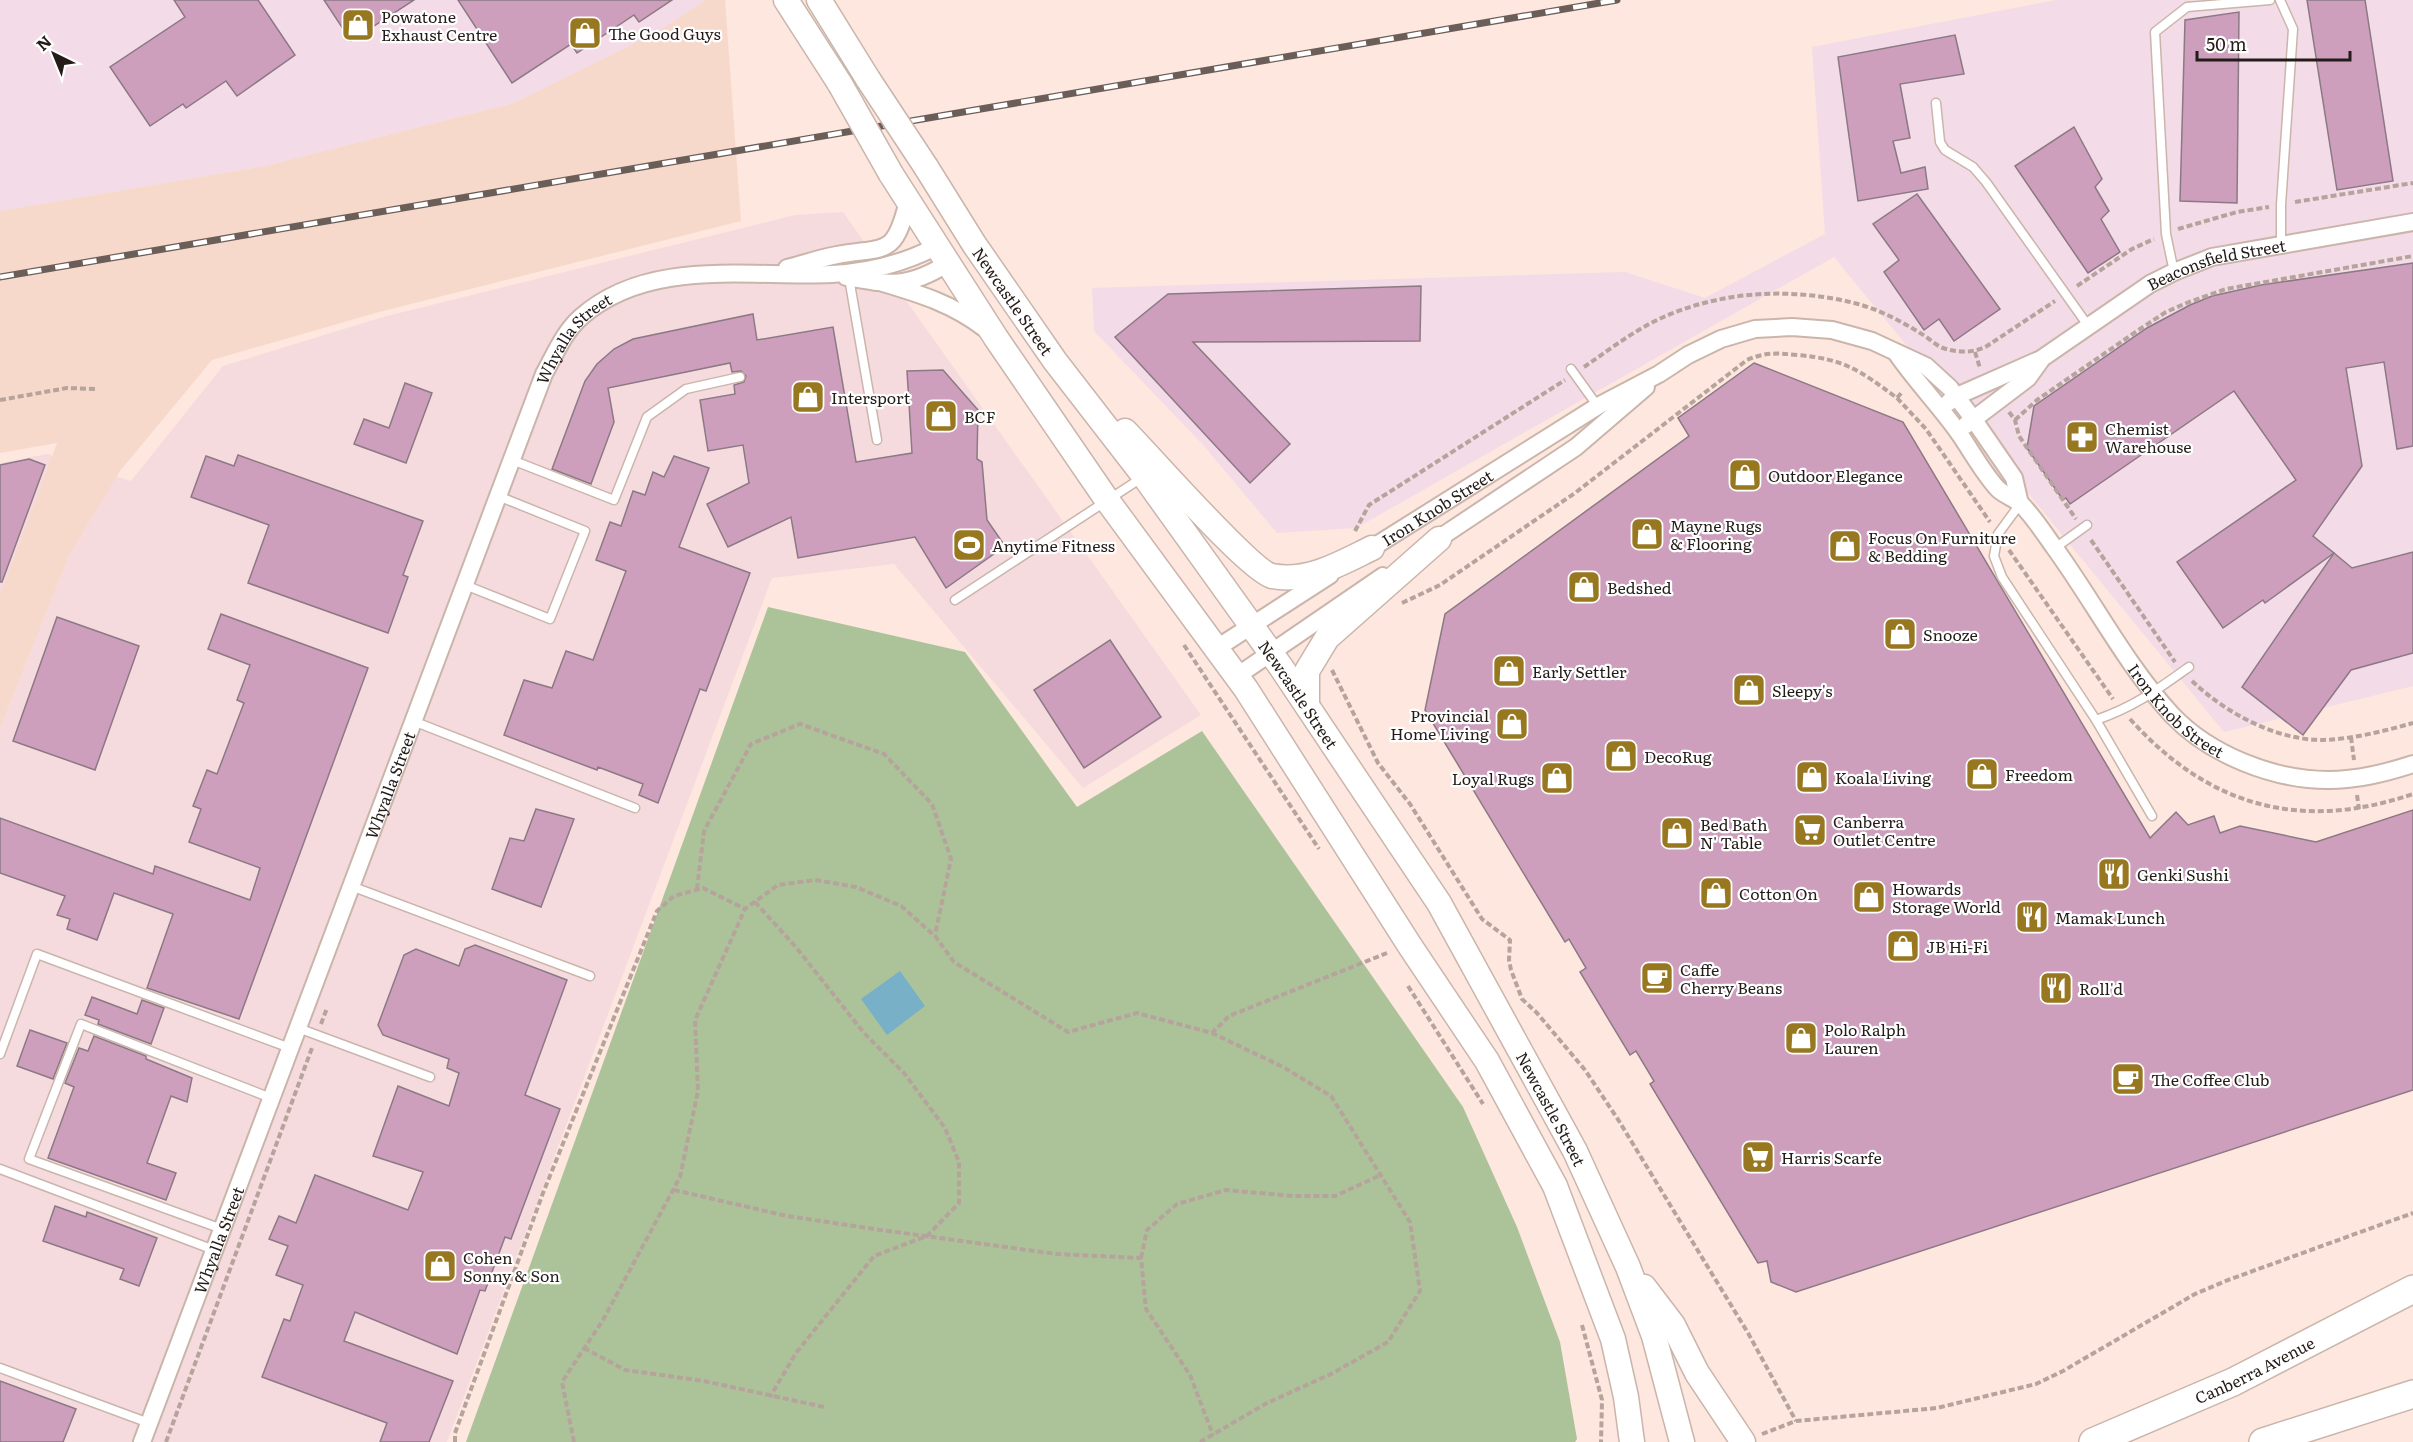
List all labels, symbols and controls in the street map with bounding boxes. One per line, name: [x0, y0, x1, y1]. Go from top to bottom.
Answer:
place label: Powatone Exhaust Centre: [381, 4, 497, 46]
shop icon: Powatone Exhaust Centre: [340, 7, 376, 43]
shop icon: The Good Guys: [567, 15, 603, 51]
place label: The Good Guys: [608, 21, 721, 45]
north arrow: [24, 24, 84, 84]
scale bar: [2197, 24, 2350, 62]
text: N: [30, 29, 56, 56]
text: 50 m: [2206, 30, 2247, 57]
street label: Beaconsfield Street: [2142, 232, 2288, 296]
street label: Newcastle Street: [967, 242, 1060, 360]
street label: Whyalla Street: [529, 286, 616, 387]
shop icon: Intersport: [790, 379, 826, 415]
place label: Intersport: [831, 385, 911, 409]
shop icon: BCF: [923, 398, 959, 434]
place label: BCF: [964, 404, 996, 428]
place label: Chemist Warehouse: [2105, 416, 2192, 458]
pharmacy icon: Chemist Warehouse: [2064, 419, 2100, 455]
shop icon: Outdoor Elegance: [1727, 457, 1763, 493]
street label: Iron Knob Street: [1377, 463, 1498, 551]
place label: Outdoor Elegance: [1768, 463, 1903, 487]
place label: Mayne Rugs & Flooring: [1670, 513, 1762, 555]
shop icon: Mayne Rugs & Flooring: [1629, 516, 1665, 552]
place label: Focus On Furniture & Bedding: [1868, 525, 2016, 567]
sports icon: Anytime Fitness: [951, 527, 987, 563]
shop icon: Focus On Furniture & Bedding: [1827, 528, 1863, 564]
place label: Anytime Fitness: [992, 533, 1115, 557]
shop icon: Bedshed: [1566, 569, 1602, 605]
place label: Bedshed: [1607, 575, 1672, 599]
shop icon: Snooze: [1882, 616, 1918, 652]
place label: Snooze: [1923, 622, 1978, 646]
street label: Newcastle Street: [1253, 635, 1345, 754]
shop icon: Early Settler: [1491, 653, 1527, 689]
street label: Iron Knob Street: [2123, 658, 2229, 763]
place label: Early Settler: [1532, 659, 1627, 683]
shop icon: Sleepy's: [1731, 672, 1767, 708]
place label: Sleepy's: [1772, 678, 1833, 702]
place label: Provincial Home Living: [1390, 703, 1489, 745]
shop icon: Provincial Home Living: [1494, 706, 1530, 742]
street label: Whyalla Street: [358, 727, 421, 842]
shop icon: DecoRug: [1603, 738, 1639, 774]
place label: DecoRug: [1644, 744, 1712, 768]
shop icon: Freedom: [1964, 756, 2000, 792]
shop icon: Koala Living: [1794, 759, 1830, 795]
shop icon: Loyal Rugs: [1539, 760, 1575, 796]
place label: Freedom: [2005, 762, 2073, 786]
place label: Koala Living: [1835, 765, 1931, 789]
place label: Loyal Rugs: [1452, 766, 1534, 790]
place label: Canberra Outlet Centre: [1833, 809, 1936, 851]
place label: Bed Bath N' Table: [1700, 812, 1768, 854]
supermarket icon: Canberra Outlet Centre: [1792, 812, 1828, 848]
shop icon: Bed Bath N' Table: [1659, 815, 1695, 851]
restaurant icon: Genki Sushi: [2096, 856, 2132, 892]
place label: Genki Sushi: [2137, 862, 2229, 886]
shop icon: Cotton On: [1698, 875, 1734, 911]
place label: Howards Storage World: [1892, 876, 2001, 918]
shop icon: Howards Storage World: [1851, 879, 1887, 915]
place label: Cotton On: [1739, 881, 1818, 905]
restaurant icon: Mamak Lunch: [2014, 899, 2050, 935]
place label: Mamak Lunch: [2055, 905, 2166, 929]
shop icon: JB Hi-Fi: [1885, 928, 1921, 964]
place label: JB Hi-Fi: [1926, 934, 1988, 958]
place label: Caffe Cherry Beans: [1680, 957, 1782, 999]
cafe icon: Caffe Cherry Beans: [1639, 960, 1675, 996]
restaurant icon: Roll'd: [2038, 970, 2074, 1006]
place label: Roll'd: [2079, 976, 2123, 1000]
place label: Polo Ralph Lauren: [1824, 1017, 1906, 1059]
shop icon: Polo Ralph Lauren: [1783, 1020, 1819, 1056]
street label: Newcastle Street: [1511, 1047, 1592, 1170]
cafe icon: The Coffee Club: [2110, 1061, 2146, 1097]
place label: The Coffee Club: [2151, 1067, 2270, 1091]
supermarket icon: Harris Scarfe: [1740, 1139, 1776, 1175]
place label: Harris Scarfe: [1781, 1145, 1882, 1169]
street label: Whyalla Street: [187, 1182, 249, 1297]
place label: Cohen Sonny & Son: [463, 1245, 560, 1287]
shop icon: Cohen Sonny & Son: [422, 1248, 458, 1284]
street label: Canberra Avenue: [2191, 1330, 2319, 1409]

